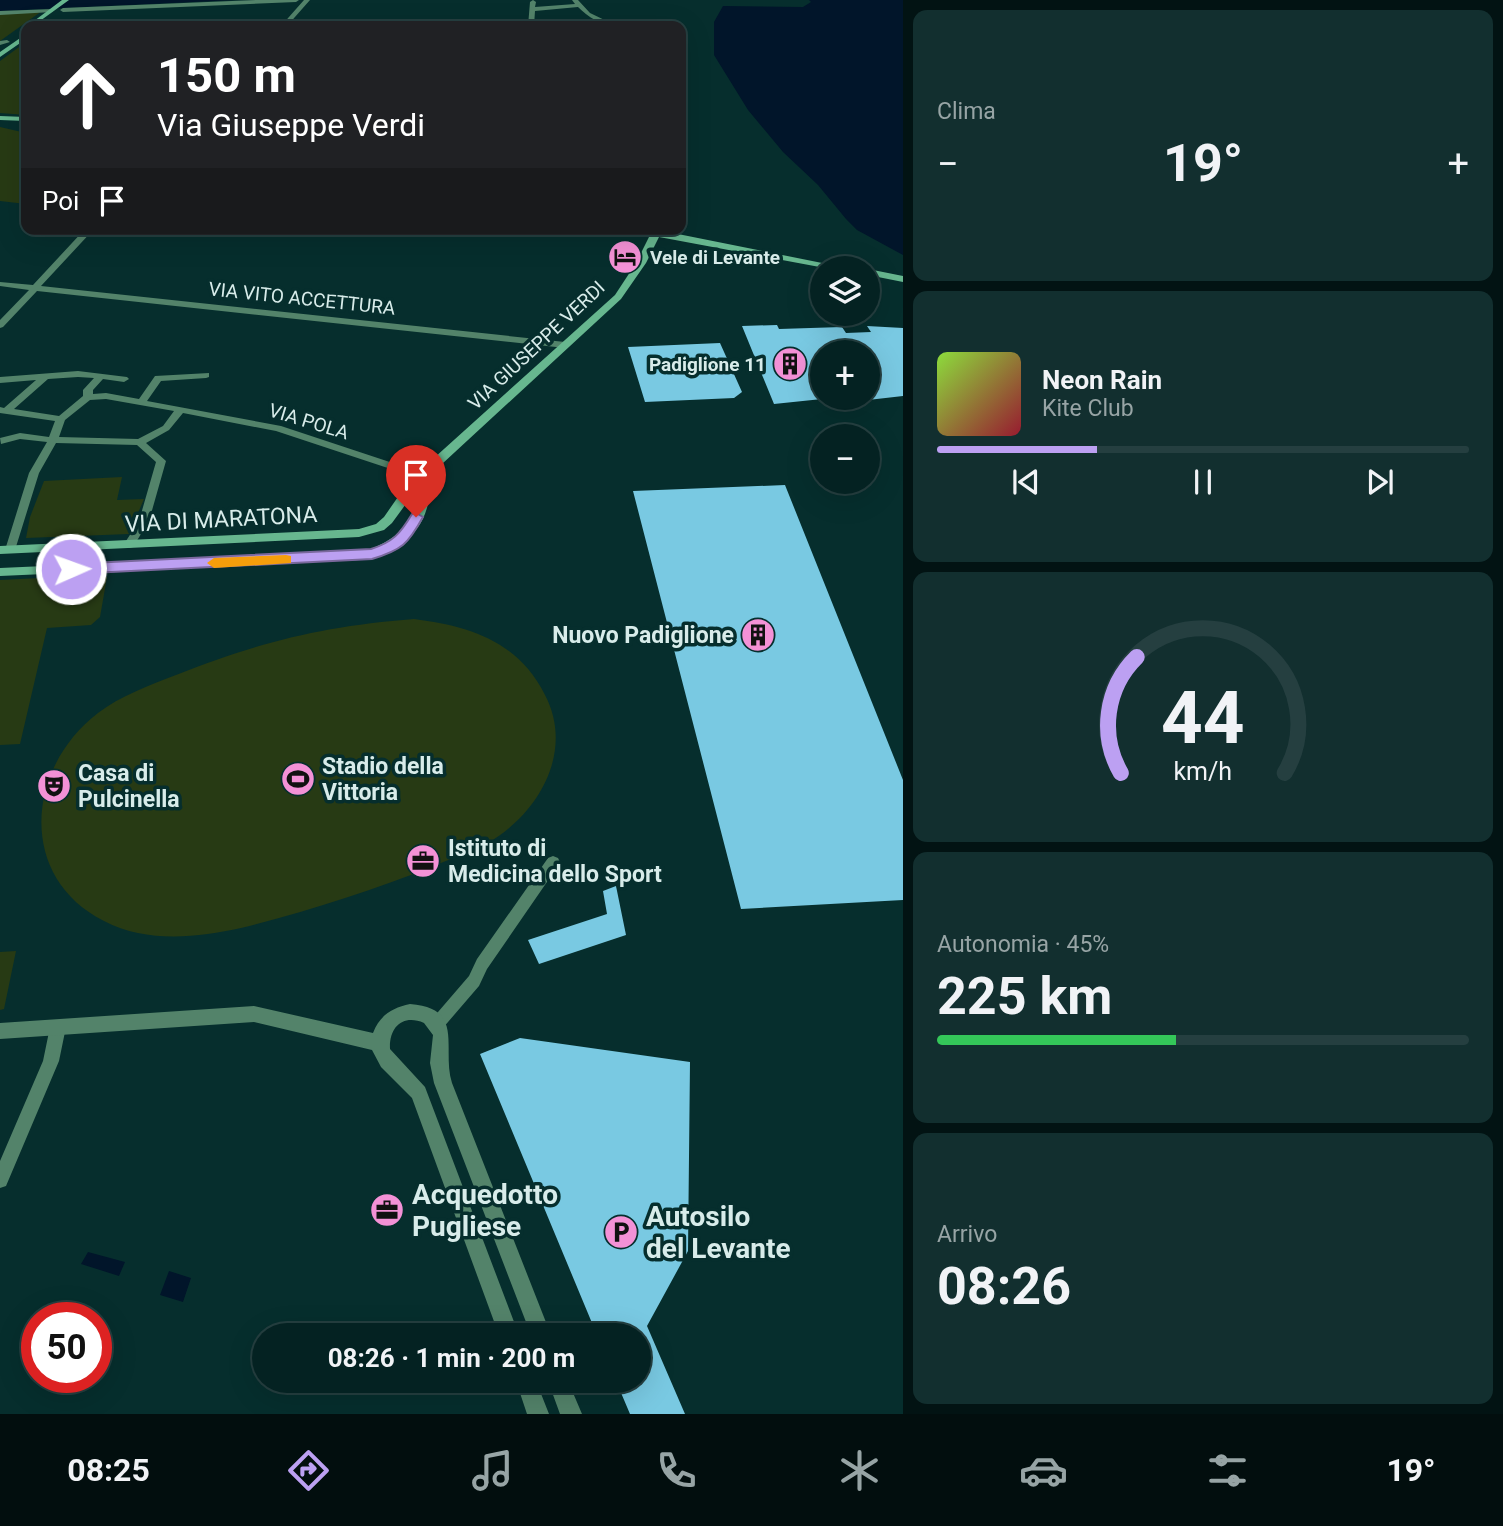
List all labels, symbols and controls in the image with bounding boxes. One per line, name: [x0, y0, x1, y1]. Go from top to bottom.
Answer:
text: 150 m: [157, 47, 296, 104]
icon: ahead: [42, 49, 133, 140]
text: Clima: [937, 98, 996, 125]
text: Via Giuseppe Verdi: [157, 106, 425, 144]
text: 19°: [1163, 133, 1243, 194]
text: −: [937, 142, 959, 186]
text: +: [1447, 142, 1469, 186]
icon: arrive: [93, 182, 131, 220]
text: Poi: [42, 186, 79, 216]
hotel icon: Vele di Levante: [606, 238, 644, 276]
place label: Vele di Levante: [650, 246, 780, 269]
map controls: [810, 256, 880, 494]
button: layers: [810, 256, 880, 326]
street label: VIA GIUSEPPE VERDI: [463, 276, 610, 415]
street label: VIA VITO ACCETTURA: [207, 277, 397, 320]
button: +: [810, 340, 880, 410]
building icon: Padiglione 11: [771, 345, 809, 383]
place label: Padiglione 11: [649, 353, 766, 376]
text: Neon Rain: [1042, 365, 1162, 395]
text: Kite Club: [1042, 395, 1134, 422]
street label: VIA POLA: [266, 398, 352, 445]
button: −: [810, 424, 880, 494]
pin: [386, 445, 446, 517]
icon: arrive: [397, 456, 435, 494]
icon: previous: [1007, 463, 1045, 501]
icon: pause: [1184, 463, 1222, 501]
icon: next: [1361, 463, 1399, 501]
street label: VIA DI MARATONA: [124, 501, 318, 538]
position arrow: [34, 532, 108, 606]
building icon: Nuovo Padiglione: [739, 616, 777, 654]
place label: Nuovo Padiglione: [552, 622, 734, 649]
text: 44: [1161, 675, 1245, 761]
place label: Stadio della Vittoria: [322, 753, 444, 806]
text: km/h: [1174, 757, 1232, 786]
place label: Casa di Pulcinella: [78, 760, 180, 813]
sports icon: Stadio della Vittoria: [279, 760, 317, 798]
theatre icon: Casa di Pulcinella: [35, 767, 73, 805]
place label: Istituto di Medicina dello Sport: [448, 835, 662, 888]
office icon: Istituto di Medicina dello Sport: [404, 842, 442, 880]
text: Autonomia · 45%: [937, 931, 1109, 958]
text: 225 km: [937, 966, 1112, 1027]
place label: Acquedotto Pugliese: [412, 1178, 558, 1243]
office icon: Acquedotto Pugliese: [368, 1191, 406, 1229]
place label: Autosilo del Levante: [646, 1200, 791, 1265]
parking icon: Autosilo del Levante: [602, 1213, 640, 1251]
text: Arrivo: [937, 1221, 997, 1248]
text: 08:26: [937, 1256, 1071, 1317]
speed limit sign: 50: [21, 1302, 112, 1393]
text: 08:26 · 1 min · 200 m: [328, 1343, 575, 1373]
icon: directions: [284, 1446, 333, 1495]
icon: music: [468, 1446, 517, 1495]
icon: phone: [652, 1446, 701, 1495]
icon: climate: [835, 1446, 884, 1495]
icon: car: [1019, 1446, 1068, 1495]
icon: filters: [1203, 1446, 1252, 1495]
text: 08:25: [67, 1451, 150, 1489]
text: 19°: [1386, 1451, 1436, 1489]

